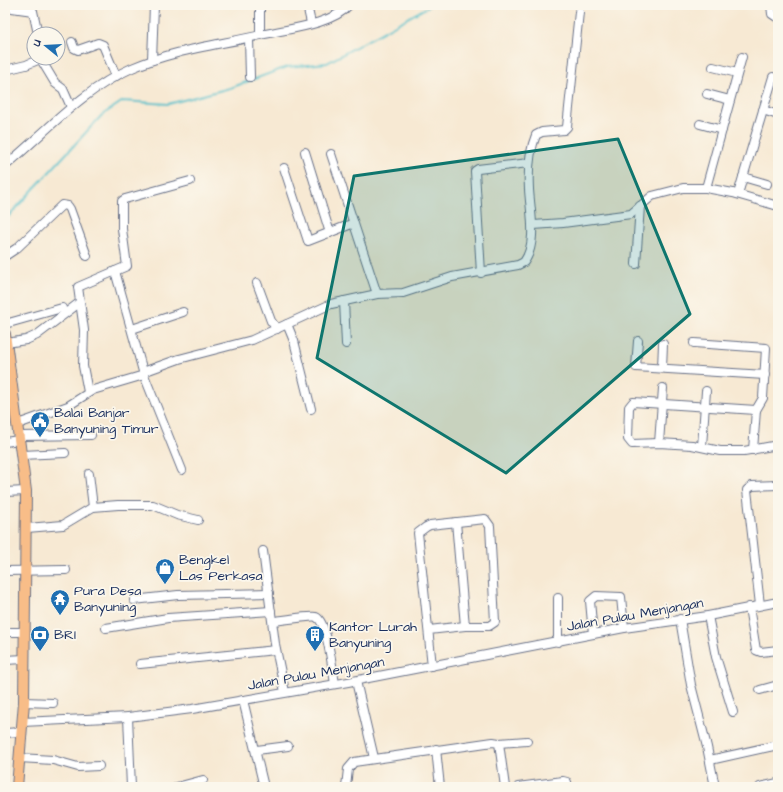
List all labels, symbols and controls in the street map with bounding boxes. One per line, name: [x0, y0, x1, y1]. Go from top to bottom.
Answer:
north arrow: [26, 26, 66, 66]
text: U: [29, 38, 45, 49]
place label: Balai Banjar Banyuning Timur: [54, 403, 159, 439]
public building icon: Balai Banjar Banyuning Timur: [29, 410, 51, 438]
place label: Bengkel Las Perkasa: [179, 550, 263, 586]
shop icon: Bengkel Las Perkasa: [154, 557, 176, 585]
place label: Pura Desa Banyuning: [74, 581, 141, 617]
temple icon: Pura Desa Banyuning: [49, 588, 71, 616]
street label: Jalan Pulau Menjangan: [565, 593, 705, 637]
place label: Kantor Lurah Banyuning: [329, 617, 417, 653]
bank icon: BRI: [29, 624, 51, 652]
building icon: Kantor Lurah Banyuning: [304, 624, 326, 652]
place label: BRI: [54, 625, 76, 645]
street label: Jalan Pulau Menjangan: [246, 652, 386, 696]

